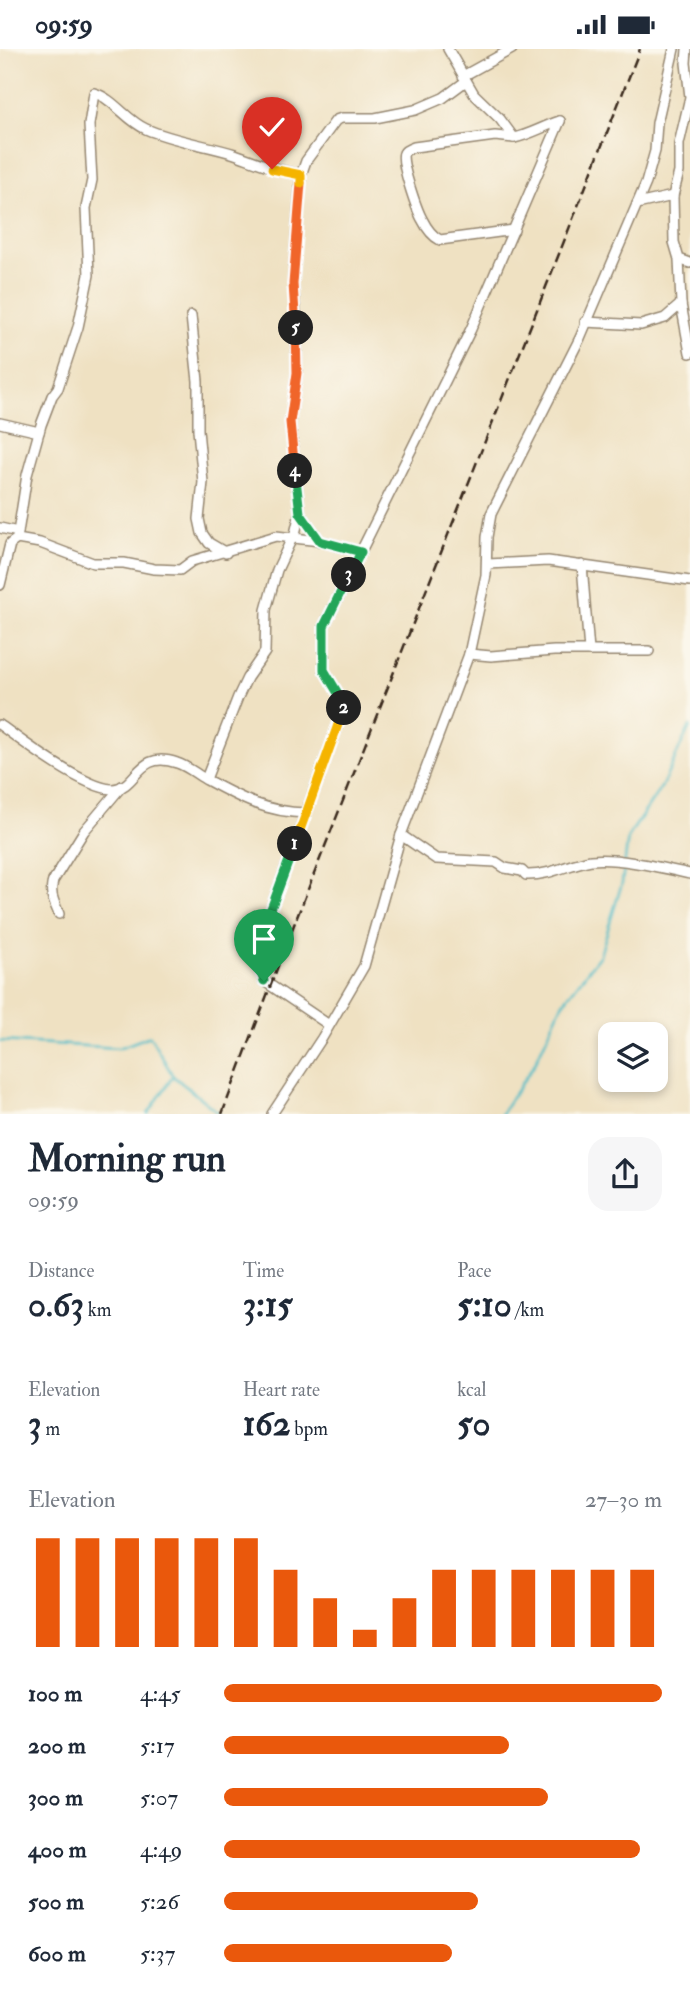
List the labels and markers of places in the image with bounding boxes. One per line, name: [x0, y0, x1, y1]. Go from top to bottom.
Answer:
pin: [242, 97, 302, 169]
pin: 5: [278, 311, 314, 345]
pin: 4: [278, 453, 312, 489]
pin: 3: [332, 557, 366, 593]
pin: 2: [326, 691, 362, 725]
pin: 1: [278, 827, 312, 861]
pin: [234, 909, 294, 981]

